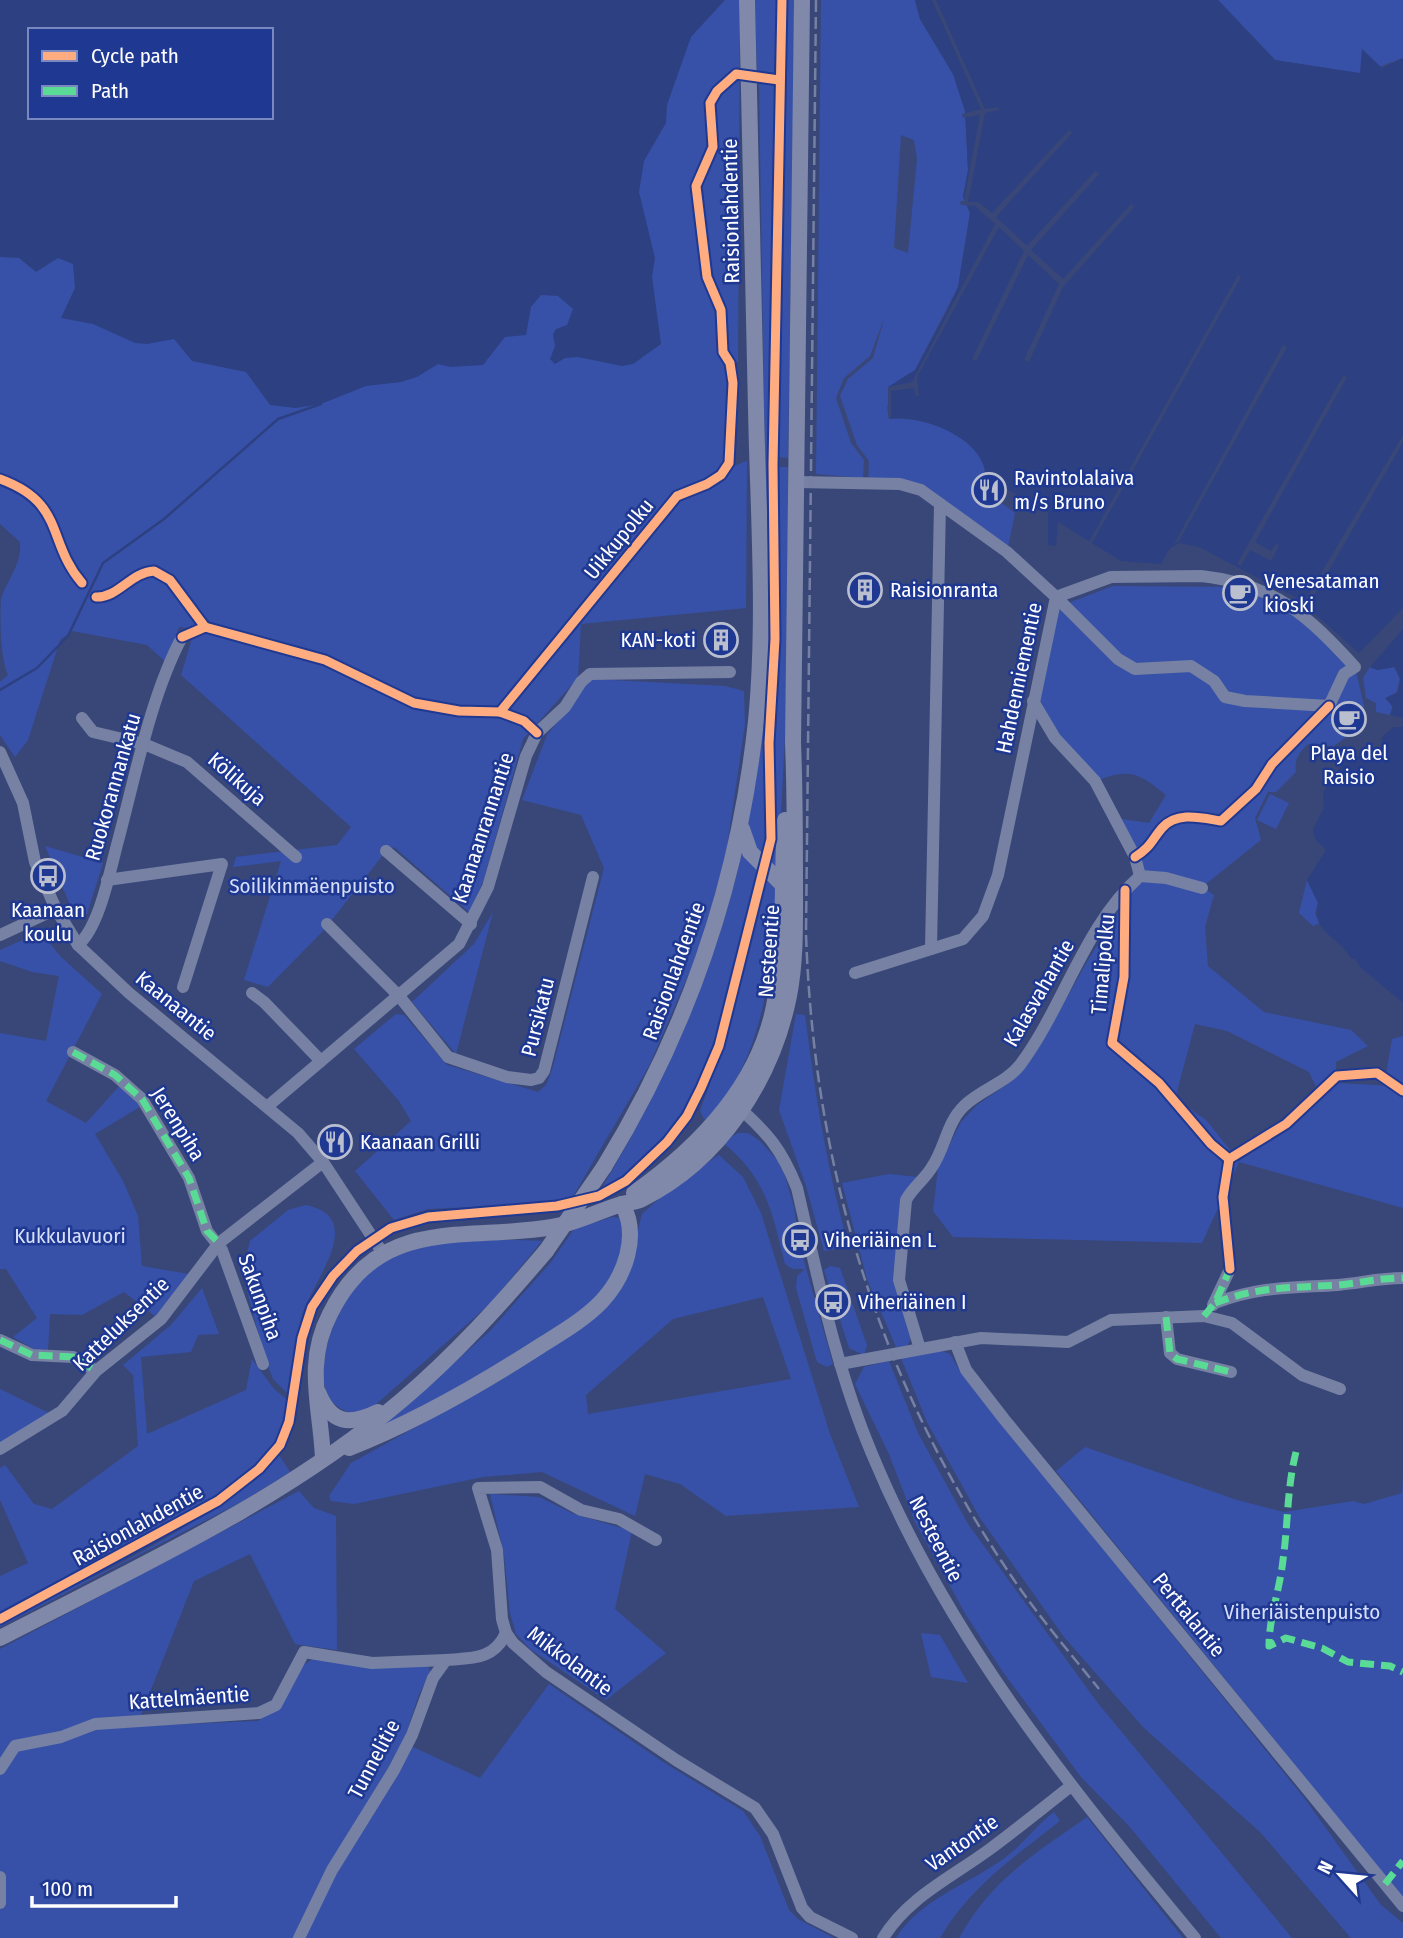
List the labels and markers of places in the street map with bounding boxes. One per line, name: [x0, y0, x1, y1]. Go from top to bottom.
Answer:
place label: Ravintolalaiva m/s Bruno: [1014, 465, 1134, 515]
restaurant icon: Ravintolalaiva m/s Bruno: [970, 471, 1008, 509]
place label: Venesataman kioski: [1264, 568, 1380, 618]
building icon: Raisionranta: [846, 571, 884, 609]
cafe icon: Venesataman kioski: [1221, 574, 1259, 612]
place label: Raisionranta: [890, 577, 998, 603]
building icon: KAN-koti: [702, 621, 740, 659]
place label: KAN-koti: [621, 627, 696, 653]
cafe icon: Playa del Raisio: [1330, 700, 1368, 738]
place label: Playa del Raisio: [1310, 740, 1388, 790]
bus stop icon: Kaanaan koulu: [29, 857, 67, 895]
place label: Kaanaan koulu: [11, 897, 85, 947]
restaurant icon: Kaanaan Grilli: [316, 1123, 354, 1161]
place label: Kaanaan Grilli: [360, 1129, 480, 1155]
bus stop icon: Viheriäinen L: [781, 1221, 819, 1259]
place label: Viheriäinen L: [824, 1227, 937, 1253]
bus stop icon: Viheriäinen I: [814, 1283, 852, 1321]
place label: Viheriäinen I: [858, 1289, 967, 1315]

